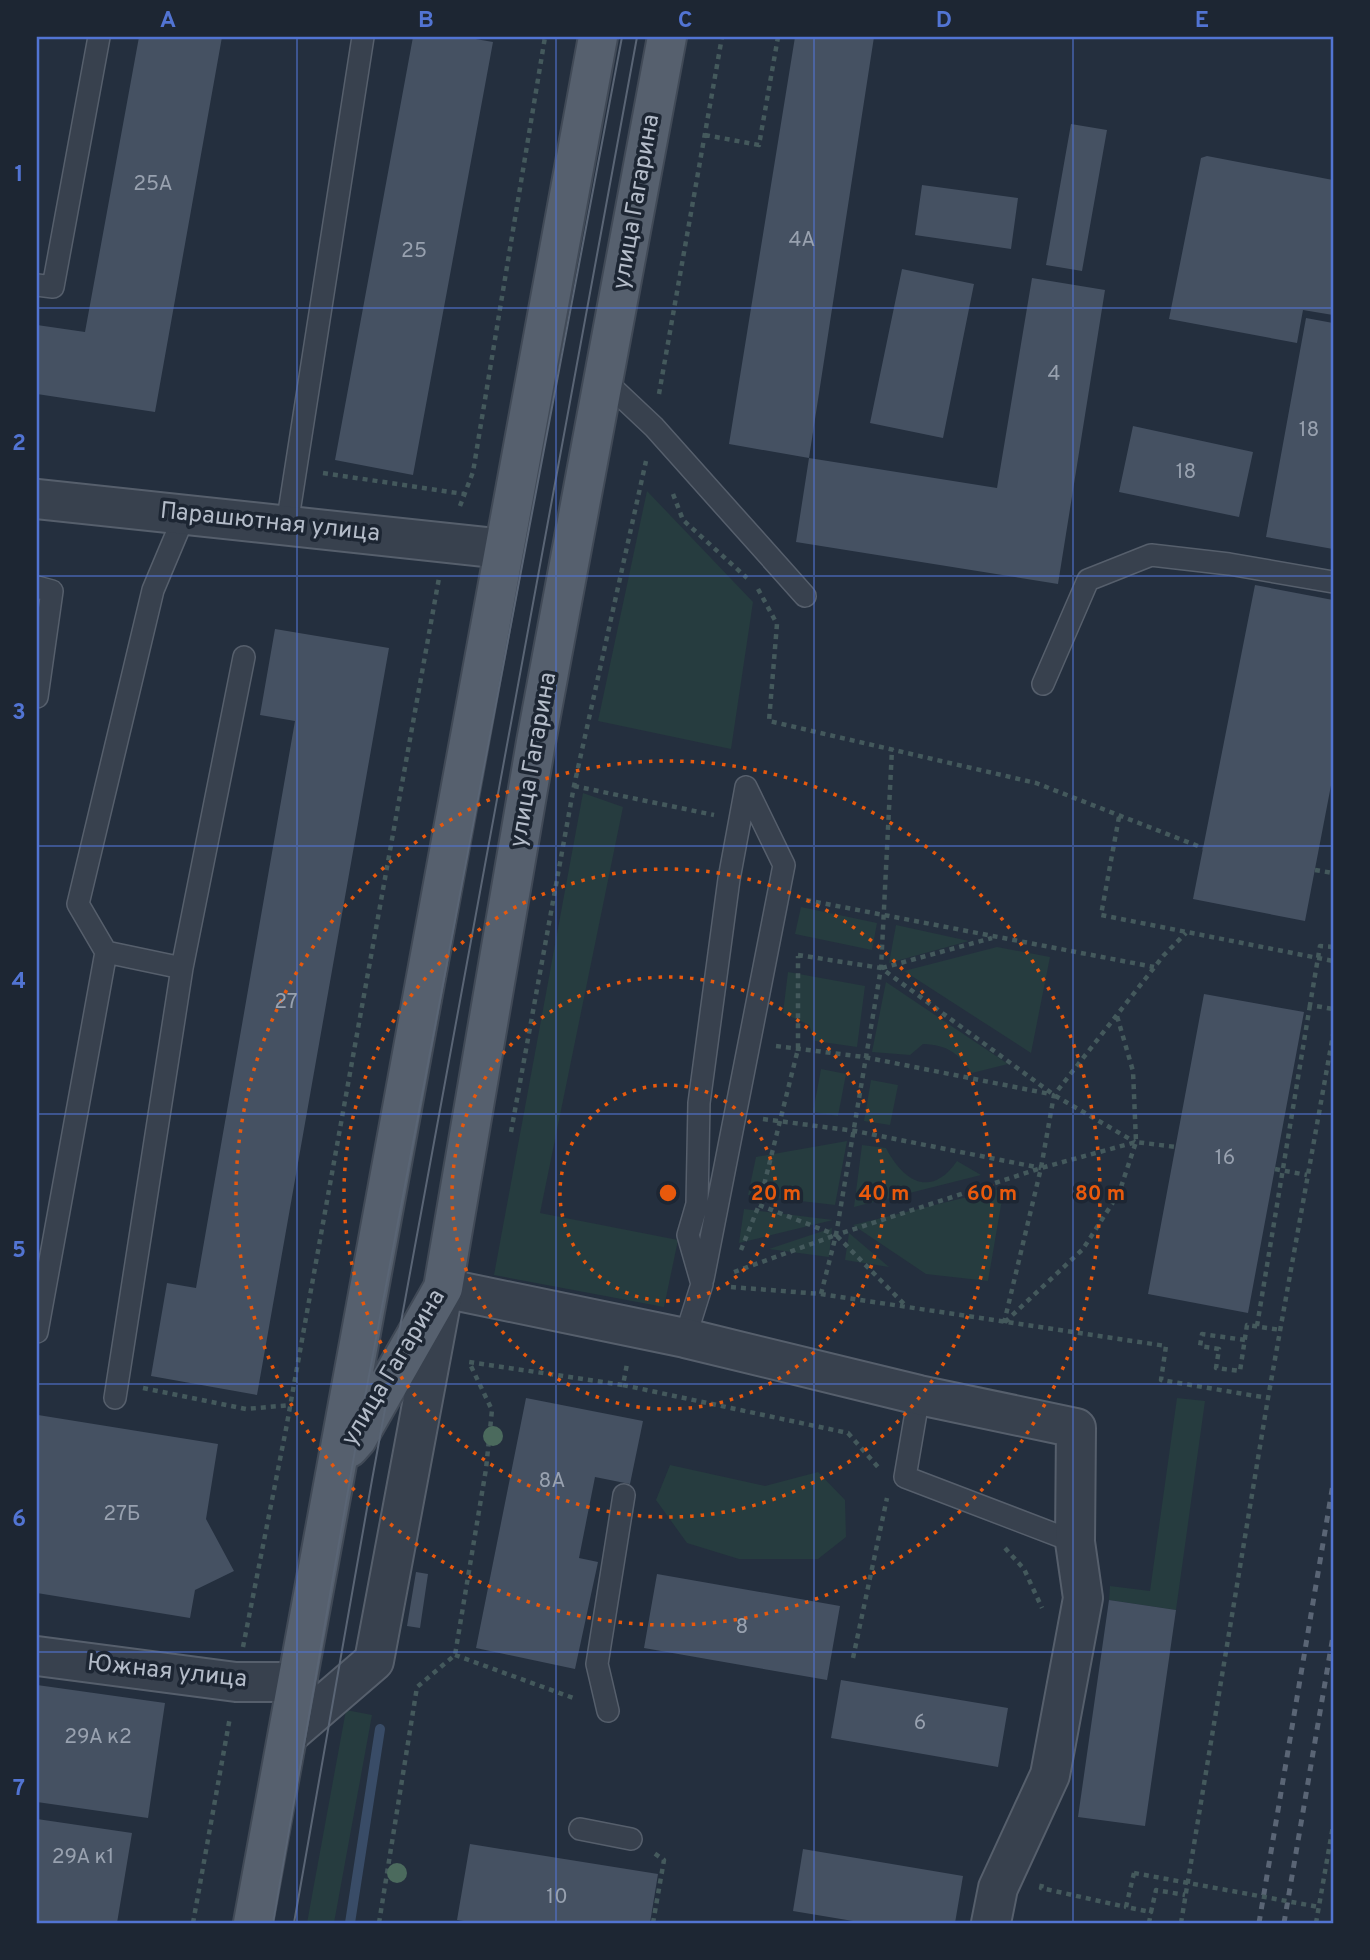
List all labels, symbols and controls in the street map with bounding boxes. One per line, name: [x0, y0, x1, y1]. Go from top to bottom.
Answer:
text: A: [160, 7, 176, 36]
text: B: [418, 7, 434, 36]
text: C: [678, 7, 692, 36]
text: D: [936, 7, 952, 36]
text: E: [1195, 7, 1209, 36]
street label: улица Гагарина: [607, 112, 667, 292]
text: 1: [14, 161, 24, 190]
house number: 25А: [133, 171, 173, 198]
house number: 4А: [789, 227, 815, 254]
house number: 25: [401, 238, 427, 265]
house number: 4: [1047, 361, 1061, 388]
house number: 18: [1299, 417, 1319, 444]
text: 2: [12, 430, 26, 459]
house number: 18: [1176, 459, 1196, 486]
street label: Парашютная улица: [159, 497, 381, 549]
street label: улица Гагарина: [504, 670, 564, 850]
text: 3: [12, 699, 26, 728]
text: 4: [12, 968, 26, 997]
house number: 27: [274, 989, 298, 1016]
house number: 16: [1215, 1145, 1235, 1172]
centre of rings: [656, 1181, 680, 1205]
text: 20 m: [751, 1181, 801, 1208]
text: 40 m: [859, 1181, 909, 1208]
text: 60 m: [967, 1181, 1017, 1208]
text: 80 m: [1075, 1181, 1125, 1208]
text: 5: [12, 1237, 26, 1266]
street label: улица Гагарина: [335, 1284, 453, 1452]
house number: 8А: [539, 1468, 565, 1495]
house number: 27Б: [103, 1501, 141, 1528]
text: 6: [12, 1506, 26, 1535]
house number: 8: [736, 1614, 748, 1641]
street label: Южная улица: [86, 1649, 248, 1695]
house number: 6: [914, 1710, 926, 1737]
house number: 29А к2: [64, 1724, 132, 1751]
text: 7: [13, 1775, 25, 1804]
house number: 29А к1: [52, 1844, 114, 1871]
house number: 10: [546, 1884, 568, 1911]

